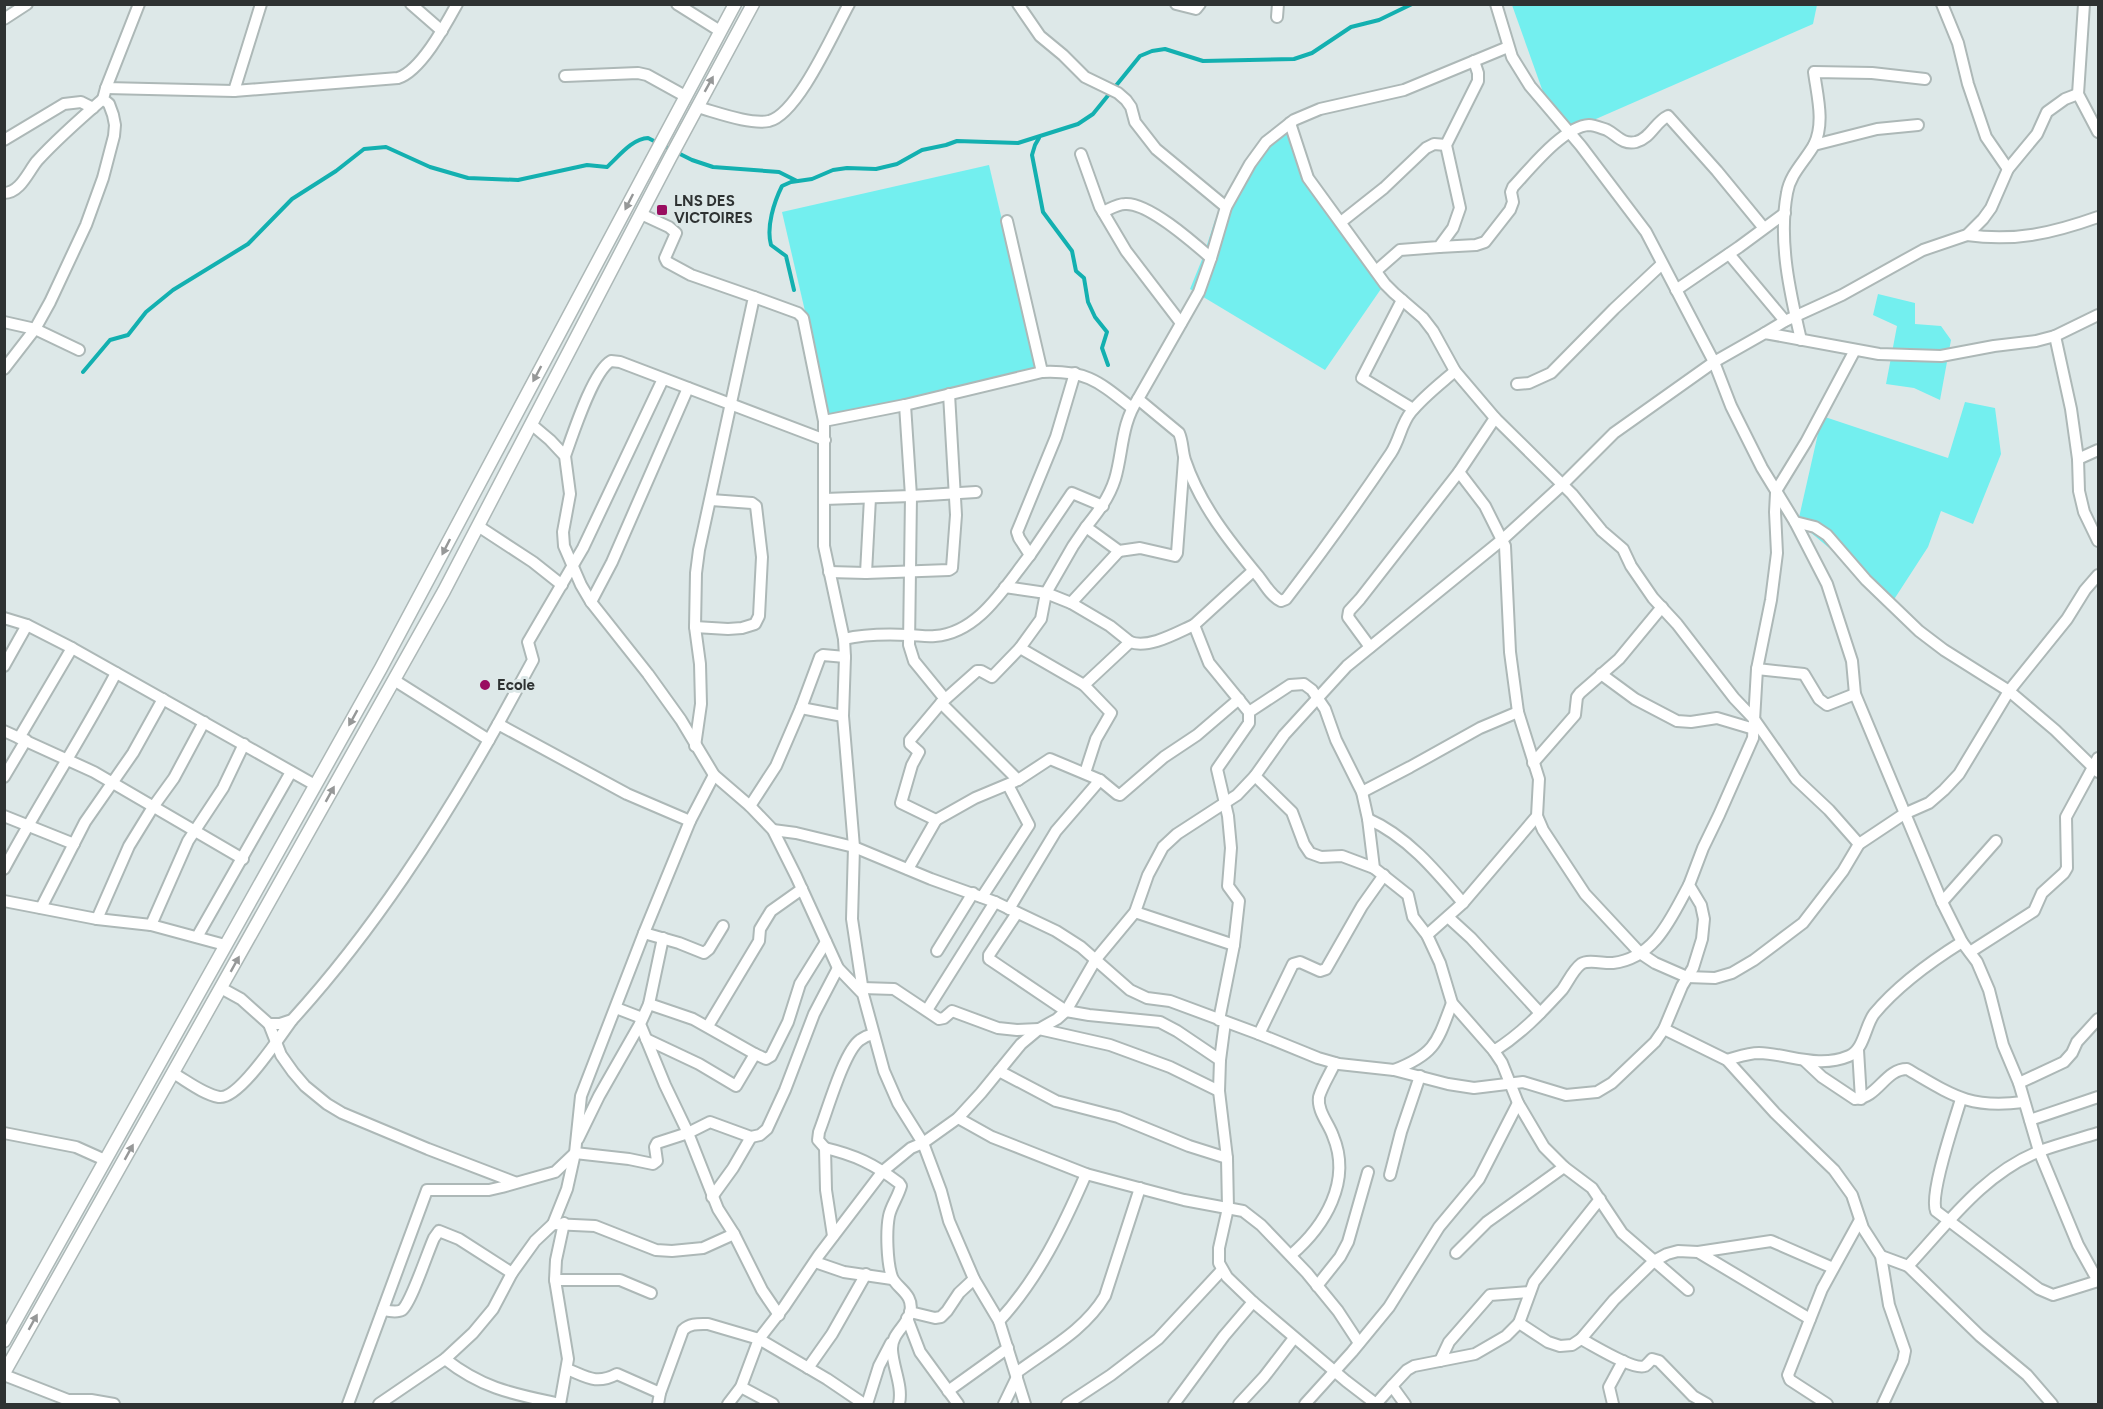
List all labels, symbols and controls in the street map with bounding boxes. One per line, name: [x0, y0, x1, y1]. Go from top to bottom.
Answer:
one-way arrow: [704, 76, 714, 93]
place label: LNS DES VICTOIRES: [674, 192, 753, 227]
one-way arrow: [624, 194, 634, 211]
marker: LNS DES VICTOIRES: [655, 203, 669, 217]
one-way arrow: [532, 366, 542, 383]
one-way arrow: [441, 538, 451, 555]
place label: Ecole: [497, 676, 535, 694]
marker: Ecole: [478, 678, 492, 692]
one-way arrow: [348, 710, 358, 727]
one-way arrow: [325, 785, 335, 802]
one-way arrow: [230, 955, 240, 972]
one-way arrow: [124, 1143, 134, 1160]
one-way arrow: [28, 1313, 38, 1330]

